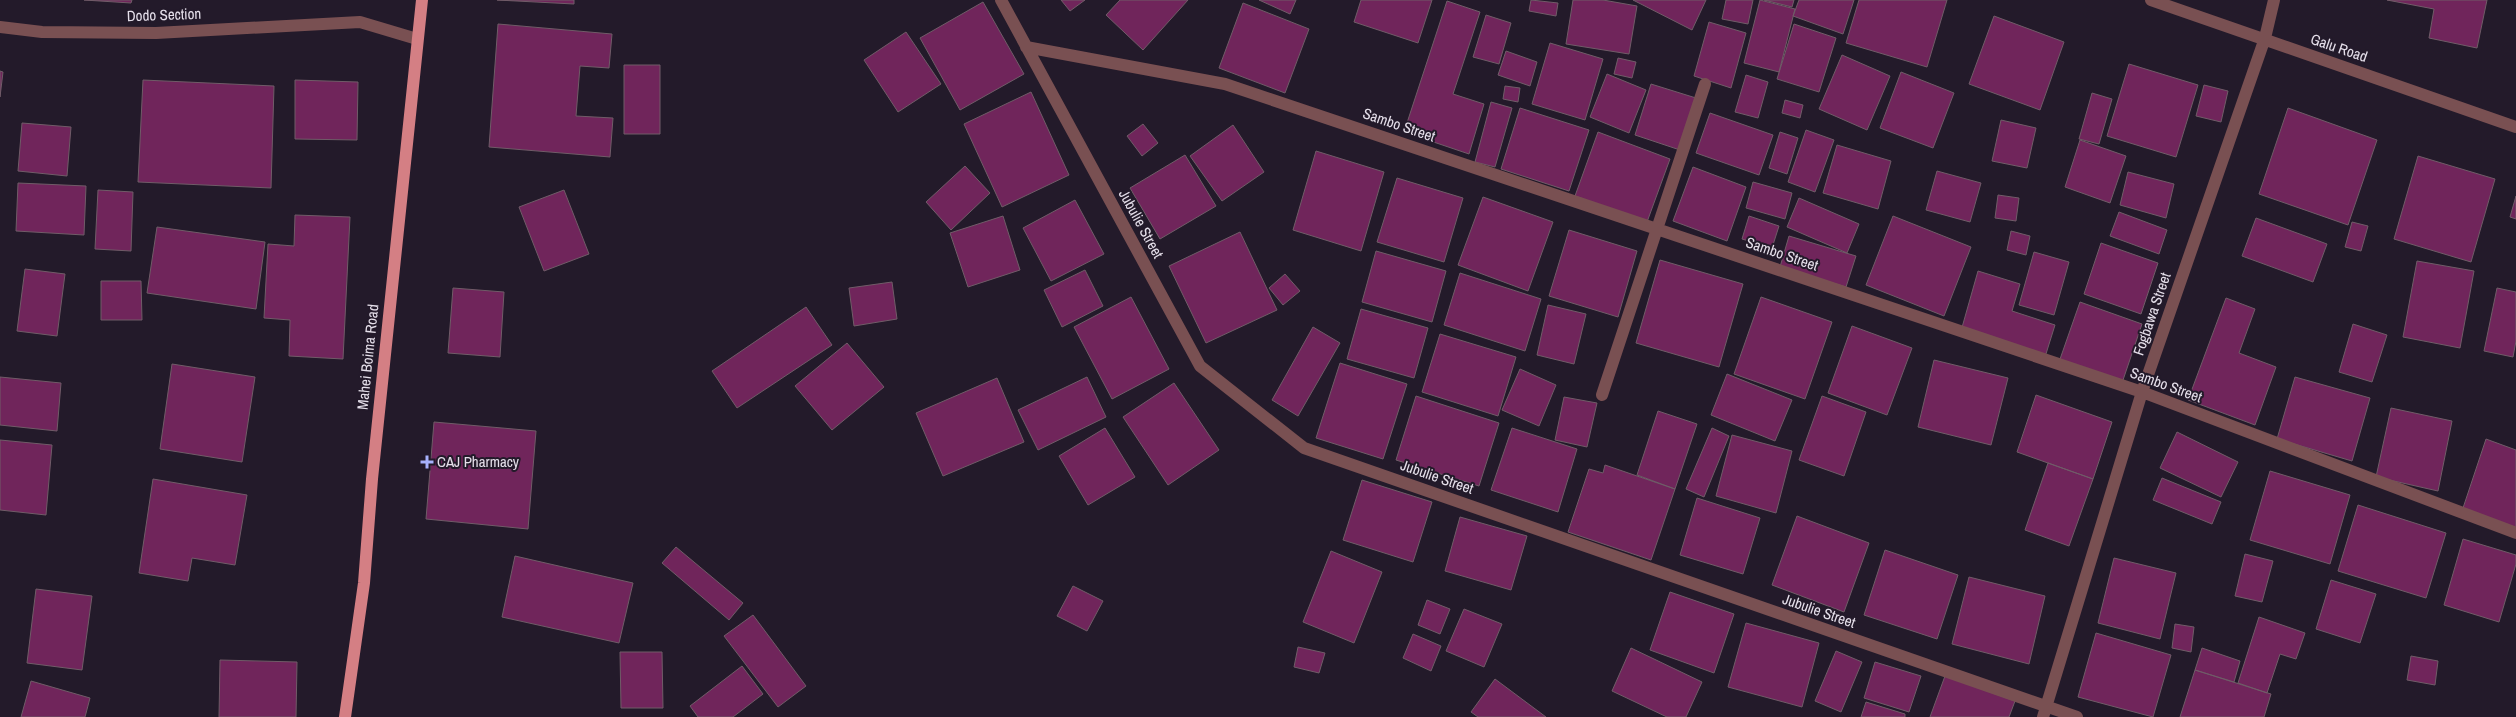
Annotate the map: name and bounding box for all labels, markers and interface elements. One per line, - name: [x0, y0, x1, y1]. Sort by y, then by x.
- street label: Dodo Section: [126, 3, 202, 26]
- street label: Galu Road: [2308, 28, 2370, 67]
- street label: Sambo Street: [1360, 102, 1439, 147]
- street label: Jubulie Street: [1114, 185, 1169, 263]
- street label: Sambo Street: [1743, 231, 1822, 276]
- street label: Fogbawa Street: [2128, 269, 2176, 358]
- street label: Mahei Boima Road: [352, 303, 383, 411]
- street label: Sambo Street: [2127, 362, 2206, 407]
- place label: CAJ Pharmacy: [437, 451, 520, 472]
- street label: Jubulie Street: [1398, 454, 1477, 499]
- marker: CAJ Pharmacy: [421, 456, 433, 468]
- street label: Jubulie Street: [1780, 588, 1859, 633]

